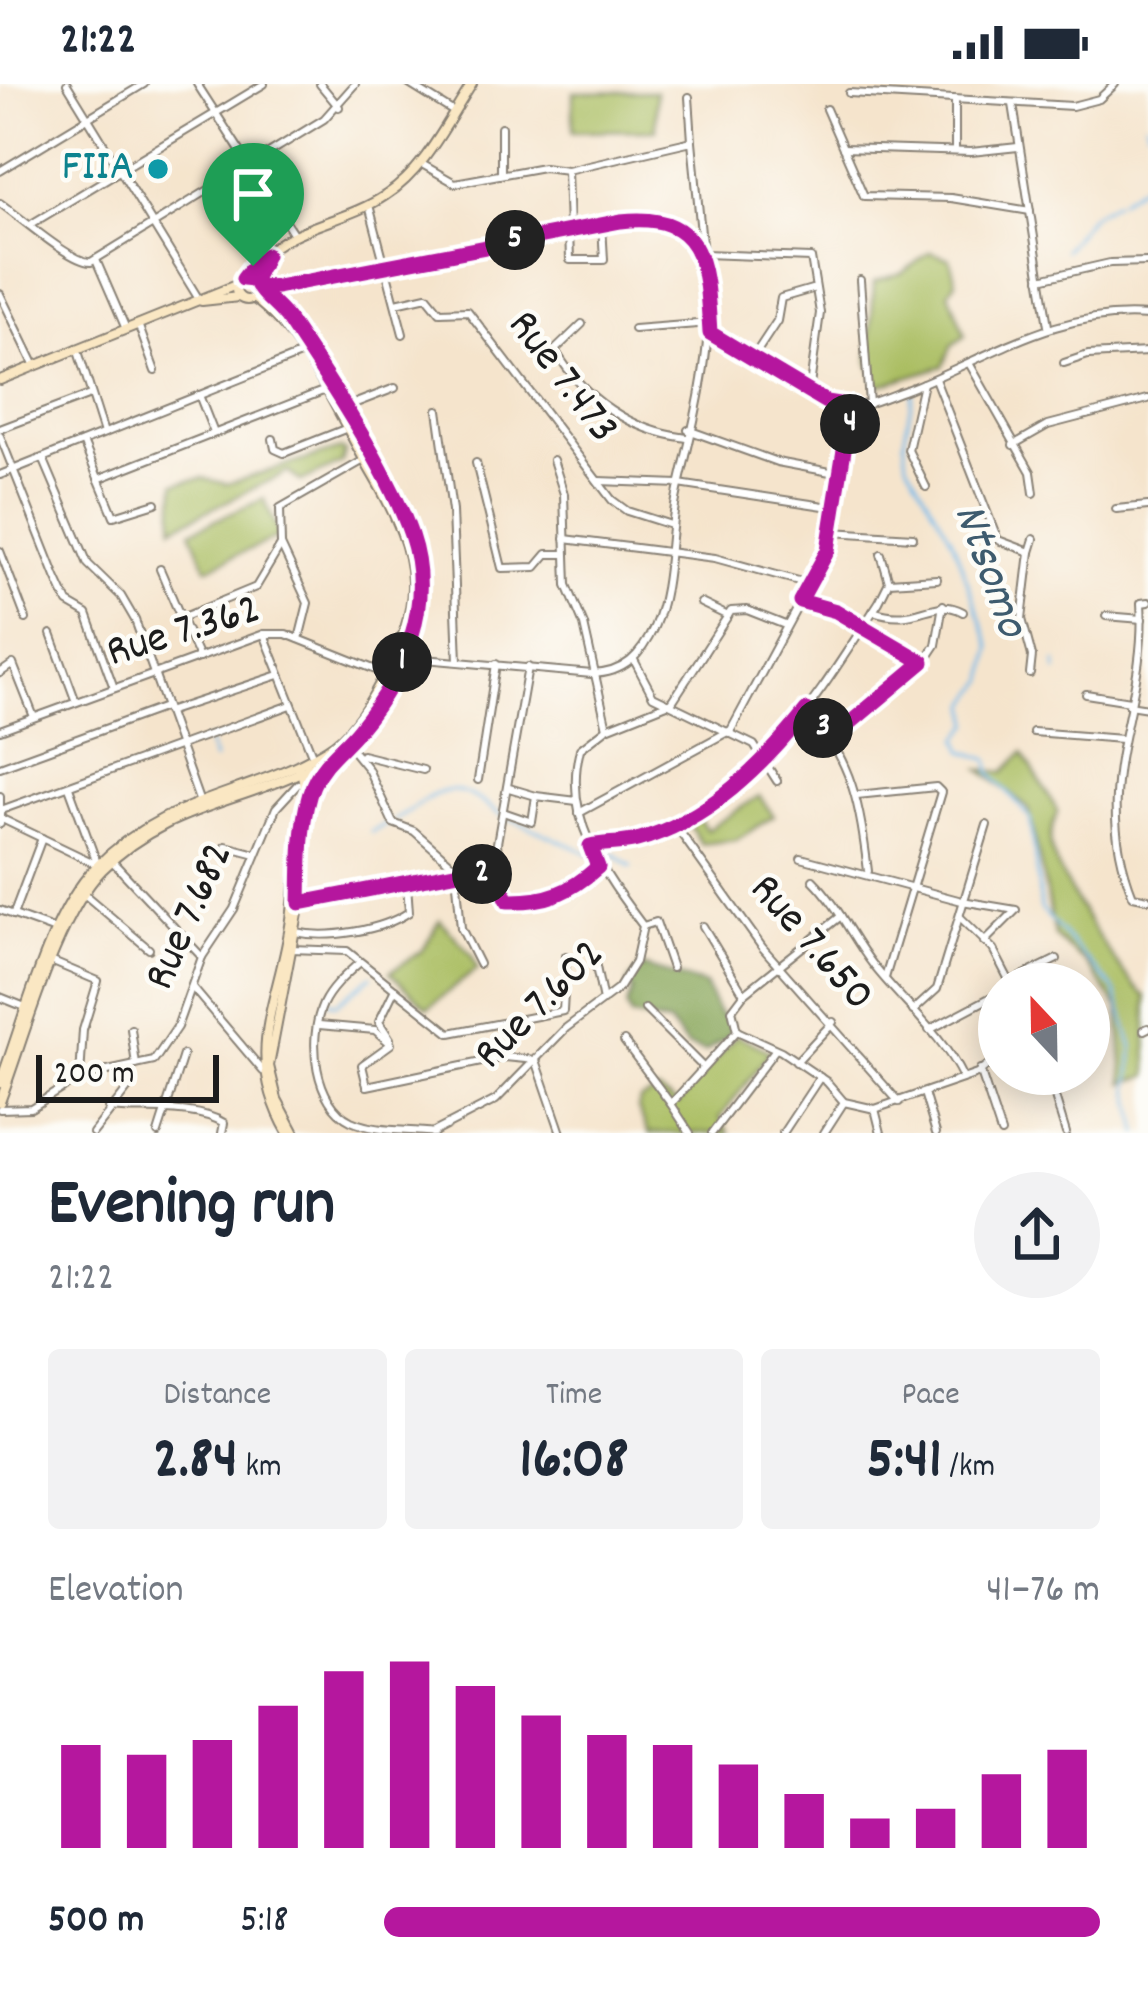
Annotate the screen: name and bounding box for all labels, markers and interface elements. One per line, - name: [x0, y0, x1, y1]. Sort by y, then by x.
- text: 21:22: [60, 10, 136, 74]
- place label: FIIA: [61, 137, 134, 201]
- pin: [202, 143, 304, 266]
- marker: FIIA: [145, 156, 171, 182]
- icon: arrive: [220, 161, 286, 227]
- pin: 5: [485, 210, 545, 270]
- text: 5: [507, 216, 523, 263]
- street label: Rue 7.473: [490, 298, 632, 458]
- pin: 4: [820, 394, 880, 454]
- text: 4: [843, 400, 857, 447]
- water label: Ntsomo: [932, 495, 1045, 650]
- street label: Rue 7.362: [99, 579, 269, 687]
- pin: 1: [372, 632, 432, 692]
- text: 1: [398, 638, 406, 685]
- pin: 3: [793, 698, 853, 758]
- text: 3: [816, 704, 830, 751]
- street label: Rue 7.682: [130, 833, 252, 1001]
- pin: 2: [452, 844, 512, 904]
- text: 2: [475, 850, 489, 897]
- street label: Rue 7.650: [732, 861, 888, 1027]
- street label: Rue 7.602: [461, 926, 621, 1086]
- north arrow: [978, 963, 1110, 1095]
- map controls: [978, 963, 1110, 1095]
- scale bar: [36, 1049, 219, 1102]
- text: 200 m: [54, 1052, 135, 1099]
- text: Evening run: [48, 1161, 335, 1255]
- button: share: [974, 1172, 1100, 1298]
- text: 21:22: [48, 1253, 114, 1308]
- text: Distance: [164, 1373, 271, 1420]
- text: Time: [546, 1373, 602, 1420]
- text: Pace: [902, 1373, 960, 1420]
- text: 2.84: [153, 1420, 238, 1506]
- text: 16:08: [519, 1420, 629, 1506]
- text: 5:41: [866, 1420, 942, 1506]
- text: km: [238, 1445, 282, 1492]
- text: /km: [942, 1445, 995, 1492]
- text: Elevation: [48, 1565, 184, 1620]
- text: 41–76 m: [986, 1565, 1100, 1620]
- text: 500 m: [48, 1895, 144, 1950]
- text: 5:18: [240, 1895, 289, 1950]

